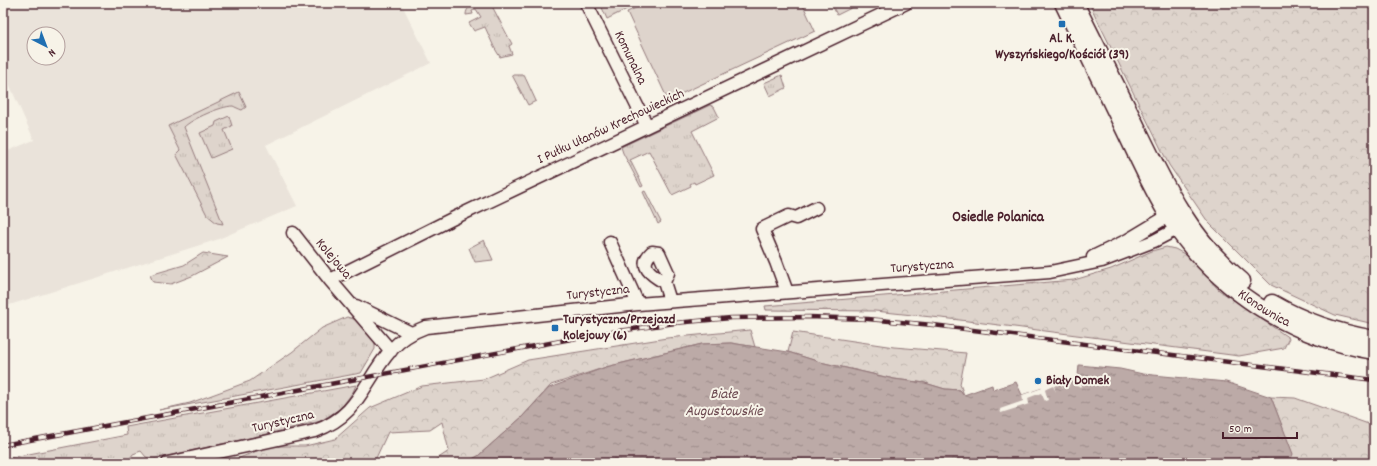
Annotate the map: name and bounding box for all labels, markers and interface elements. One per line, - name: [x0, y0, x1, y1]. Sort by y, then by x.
- marker: Al. K. Wyszyńskiego/Kościół (39): [1057, 19, 1067, 29]
- north arrow: [26, 26, 66, 66]
- street label: Komunalna: [608, 28, 652, 89]
- place label: Al. K. Wyszyńskiego/Kościół (39): [995, 29, 1129, 65]
- text: N: [44, 44, 59, 60]
- street label: I Pułku Ułanów Krechowieckich: [534, 84, 688, 170]
- district label: Osiedle Polanica: [952, 207, 1045, 229]
- street label: Kolejowa: [310, 234, 356, 284]
- street label: Turystyczna: [890, 255, 955, 279]
- street label: Turystyczna: [566, 280, 631, 306]
- street label: Klonownica: [1233, 285, 1294, 333]
- place label: Turystyczna/Przejazd Kolejowy (6): [563, 310, 676, 346]
- marker: Turystyczna/Przejazd Kolejowy (6): [550, 323, 560, 333]
- place label: Biały Domek: [1046, 371, 1109, 391]
- marker: Biały Domek: [1033, 376, 1043, 386]
- water label: Białe Augustowskie: [685, 384, 764, 423]
- street label: Turystyczna: [250, 405, 316, 439]
- scale bar: [1223, 414, 1297, 440]
- text: 50 m: [1229, 421, 1252, 438]

